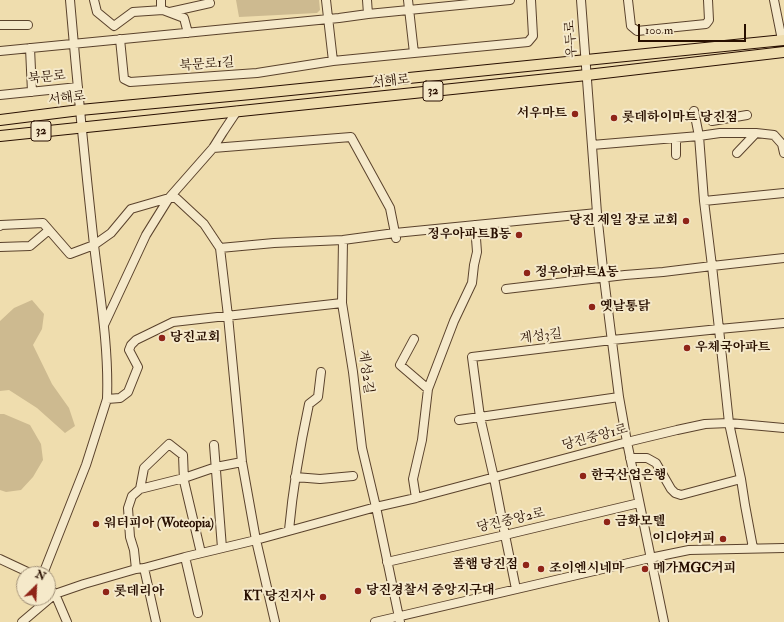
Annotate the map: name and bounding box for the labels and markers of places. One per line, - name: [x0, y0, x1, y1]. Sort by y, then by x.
- place label: 서우마트: [517, 106, 567, 122]
- marker: 서우마트: [570, 109, 580, 119]
- place label: 롯데하이마트 당진점: [622, 110, 738, 126]
- marker: 롯데하이마트 당진점: [609, 113, 619, 123]
- place label: 당진 제일 장로 교회: [569, 213, 678, 229]
- marker: 당진 제일 장로 교회: [681, 216, 691, 226]
- place label: 정우아파트B동: [427, 227, 511, 243]
- marker: 정우아파트B동: [514, 230, 524, 240]
- place label: 정우아파트A동: [535, 265, 619, 281]
- marker: 정우아파트A동: [522, 268, 532, 278]
- place label: 옛날통닭: [600, 299, 650, 315]
- marker: 옛날통닭: [587, 302, 597, 312]
- place label: 당진교회: [170, 330, 220, 346]
- marker: 당진교회: [157, 333, 167, 343]
- place label: 우체국아파트: [695, 340, 770, 356]
- marker: 우체국아파트: [682, 343, 692, 353]
- place label: 한국산업은행: [591, 468, 666, 484]
- marker: 한국산업은행: [578, 471, 588, 481]
- place label: 금화모텔: [615, 514, 665, 530]
- place label: 워터피아 (Woteopia): [104, 516, 214, 532]
- marker: 금화모텔: [602, 517, 612, 527]
- marker: 워터피아 (Woteopia): [91, 519, 101, 529]
- place label: 이디야커피: [652, 531, 715, 547]
- marker: 이디야커피: [718, 534, 728, 544]
- place label: 폴햄 당진점: [452, 557, 518, 573]
- marker: 폴햄 당진점: [521, 560, 531, 570]
- place label: 조이엔시네마: [549, 561, 624, 577]
- place label: 메가MGC커피: [653, 561, 736, 577]
- marker: 조이엔시네마: [536, 564, 546, 574]
- marker: 메가MGC커피: [640, 564, 650, 574]
- place label: 당진경찰서 중앙지구대: [366, 583, 494, 599]
- place label: 롯데리아: [114, 584, 164, 600]
- marker: 당진경찰서 중앙지구대: [353, 586, 363, 596]
- marker: 롯데리아: [101, 587, 111, 597]
- place label: KT 당진지사: [244, 589, 315, 605]
- marker: KT 당진지사: [318, 592, 328, 602]

